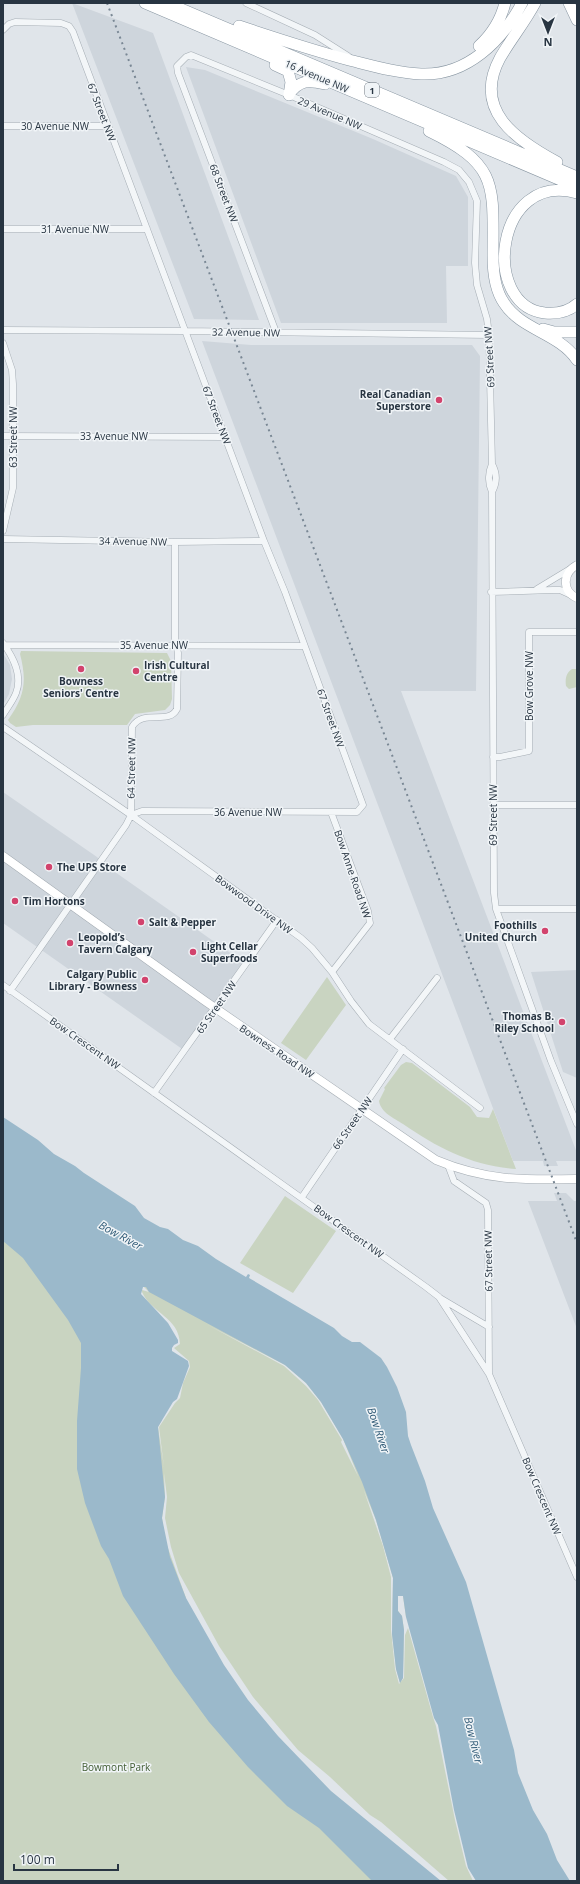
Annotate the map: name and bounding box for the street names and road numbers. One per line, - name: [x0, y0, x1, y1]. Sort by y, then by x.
- street label: 16 Avenue NW: [283, 56, 352, 96]
- street label: 67 Street NW: [84, 81, 120, 144]
- road number: 1: [365, 83, 379, 97]
- street label: 29 Avenue NW: [296, 93, 365, 133]
- street label: 30 Avenue NW: [21, 119, 90, 133]
- street label: 68 Street NW: [206, 162, 242, 225]
- street label: 31 Avenue NW: [41, 222, 110, 236]
- street label: 32 Avenue NW: [212, 324, 281, 340]
- street label: 69 Street NW: [480, 325, 498, 388]
- street label: 67 Street NW: [199, 384, 235, 447]
- street label: 63 Street NW: [6, 406, 20, 468]
- street label: 33 Avenue NW: [80, 429, 149, 443]
- street label: 34 Avenue NW: [99, 533, 168, 549]
- street label: 35 Avenue NW: [120, 638, 189, 652]
- street label: Bow Grove NW: [522, 650, 536, 721]
- street label: 67 Street NW: [314, 687, 348, 750]
- street label: 64 Street NW: [123, 736, 139, 799]
- street label: 69 Street NW: [486, 784, 500, 846]
- street label: 36 Avenue NW: [214, 805, 283, 819]
- street label: Bow Anne Road NW: [331, 828, 375, 921]
- street label: Bowwood Drive NW: [212, 871, 296, 937]
- street label: 65 Street NW: [193, 977, 240, 1036]
- street label: Bow Crescent NW: [47, 1013, 124, 1073]
- street label: Bowness Road NW: [237, 1021, 318, 1082]
- street label: 66 Street NW: [329, 1093, 376, 1152]
- street label: Bow Crescent NW: [311, 1201, 387, 1262]
- street label: 67 Street NW: [480, 1229, 496, 1292]
- street label: Bow Crescent NW: [519, 1455, 565, 1538]

